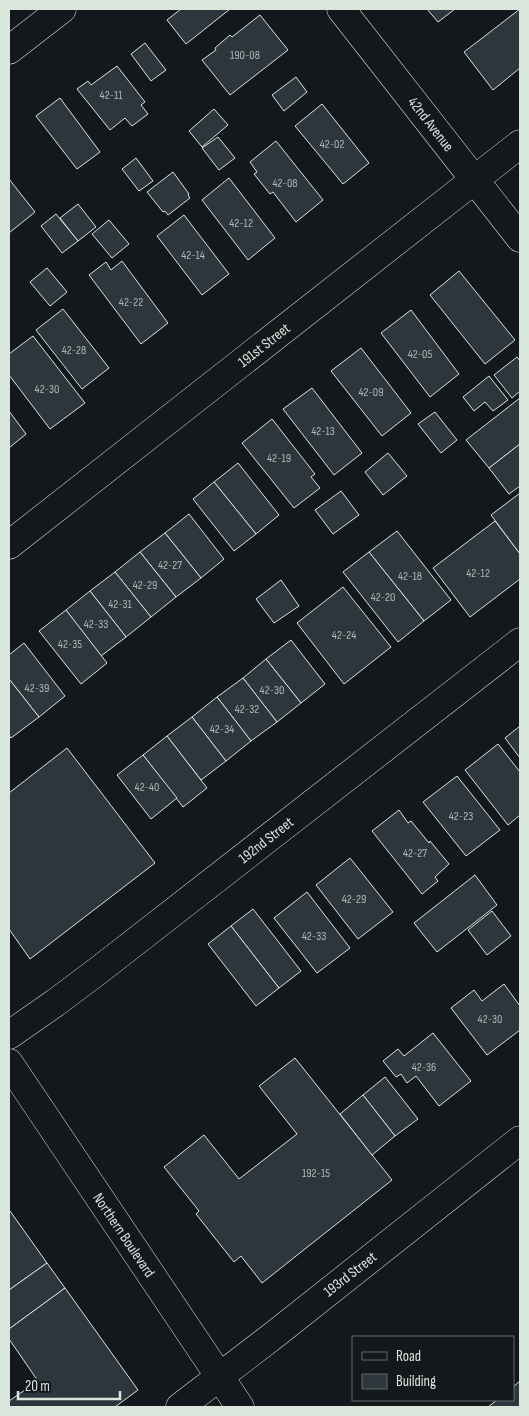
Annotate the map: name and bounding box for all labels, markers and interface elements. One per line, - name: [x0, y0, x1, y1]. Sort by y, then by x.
- house number: 190-08: [230, 48, 260, 63]
- house number: 42-11: [100, 88, 123, 103]
- street label: 42nd Avenue: [403, 93, 458, 155]
- house number: 42-02: [320, 137, 344, 152]
- house number: 42-08: [272, 176, 298, 191]
- house number: 42-12: [229, 216, 253, 231]
- house number: 42-14: [181, 248, 205, 263]
- house number: 42-22: [119, 295, 143, 310]
- street label: 191st Street: [234, 319, 295, 372]
- house number: 42-28: [62, 343, 86, 358]
- house number: 42-05: [408, 347, 432, 362]
- house number: 42-30: [35, 382, 59, 397]
- house number: 42-09: [358, 385, 384, 400]
- house number: 42-13: [311, 424, 335, 439]
- house number: 42-19: [267, 451, 291, 466]
- house number: 42-27: [158, 558, 182, 573]
- house number: 42-12: [466, 566, 490, 581]
- house number: 42-18: [398, 569, 422, 584]
- house number: 42-29: [133, 578, 157, 593]
- house number: 42-20: [371, 590, 395, 605]
- house number: 42-31: [108, 597, 133, 612]
- house number: 42-33: [84, 617, 108, 632]
- house number: 42-24: [332, 628, 356, 643]
- house number: 42-35: [58, 637, 82, 652]
- house number: 42-39: [25, 681, 49, 696]
- house number: 42-30: [260, 683, 284, 698]
- house number: 42-32: [235, 702, 259, 717]
- house number: 42-34: [210, 722, 234, 737]
- house number: 42-40: [135, 780, 159, 795]
- house number: 42-23: [449, 809, 473, 824]
- street label: 192nd Street: [235, 813, 298, 868]
- house number: 42-27: [403, 846, 427, 861]
- house number: 42-29: [342, 892, 366, 907]
- house number: 42-33: [302, 929, 326, 944]
- house number: 42-30: [478, 1012, 502, 1027]
- house number: 42-36: [412, 1060, 436, 1075]
- house number: 192-15: [302, 1166, 330, 1181]
- street label: Northern Boulevard: [88, 1189, 159, 1281]
- street label: 193rd Street: [320, 1247, 381, 1301]
- legend: [352, 1336, 514, 1401]
- text: Road: [396, 1347, 421, 1366]
- scale bar: [18, 1368, 120, 1400]
- text: Building: [396, 1372, 436, 1391]
- text: 20 m: [25, 1377, 50, 1396]

